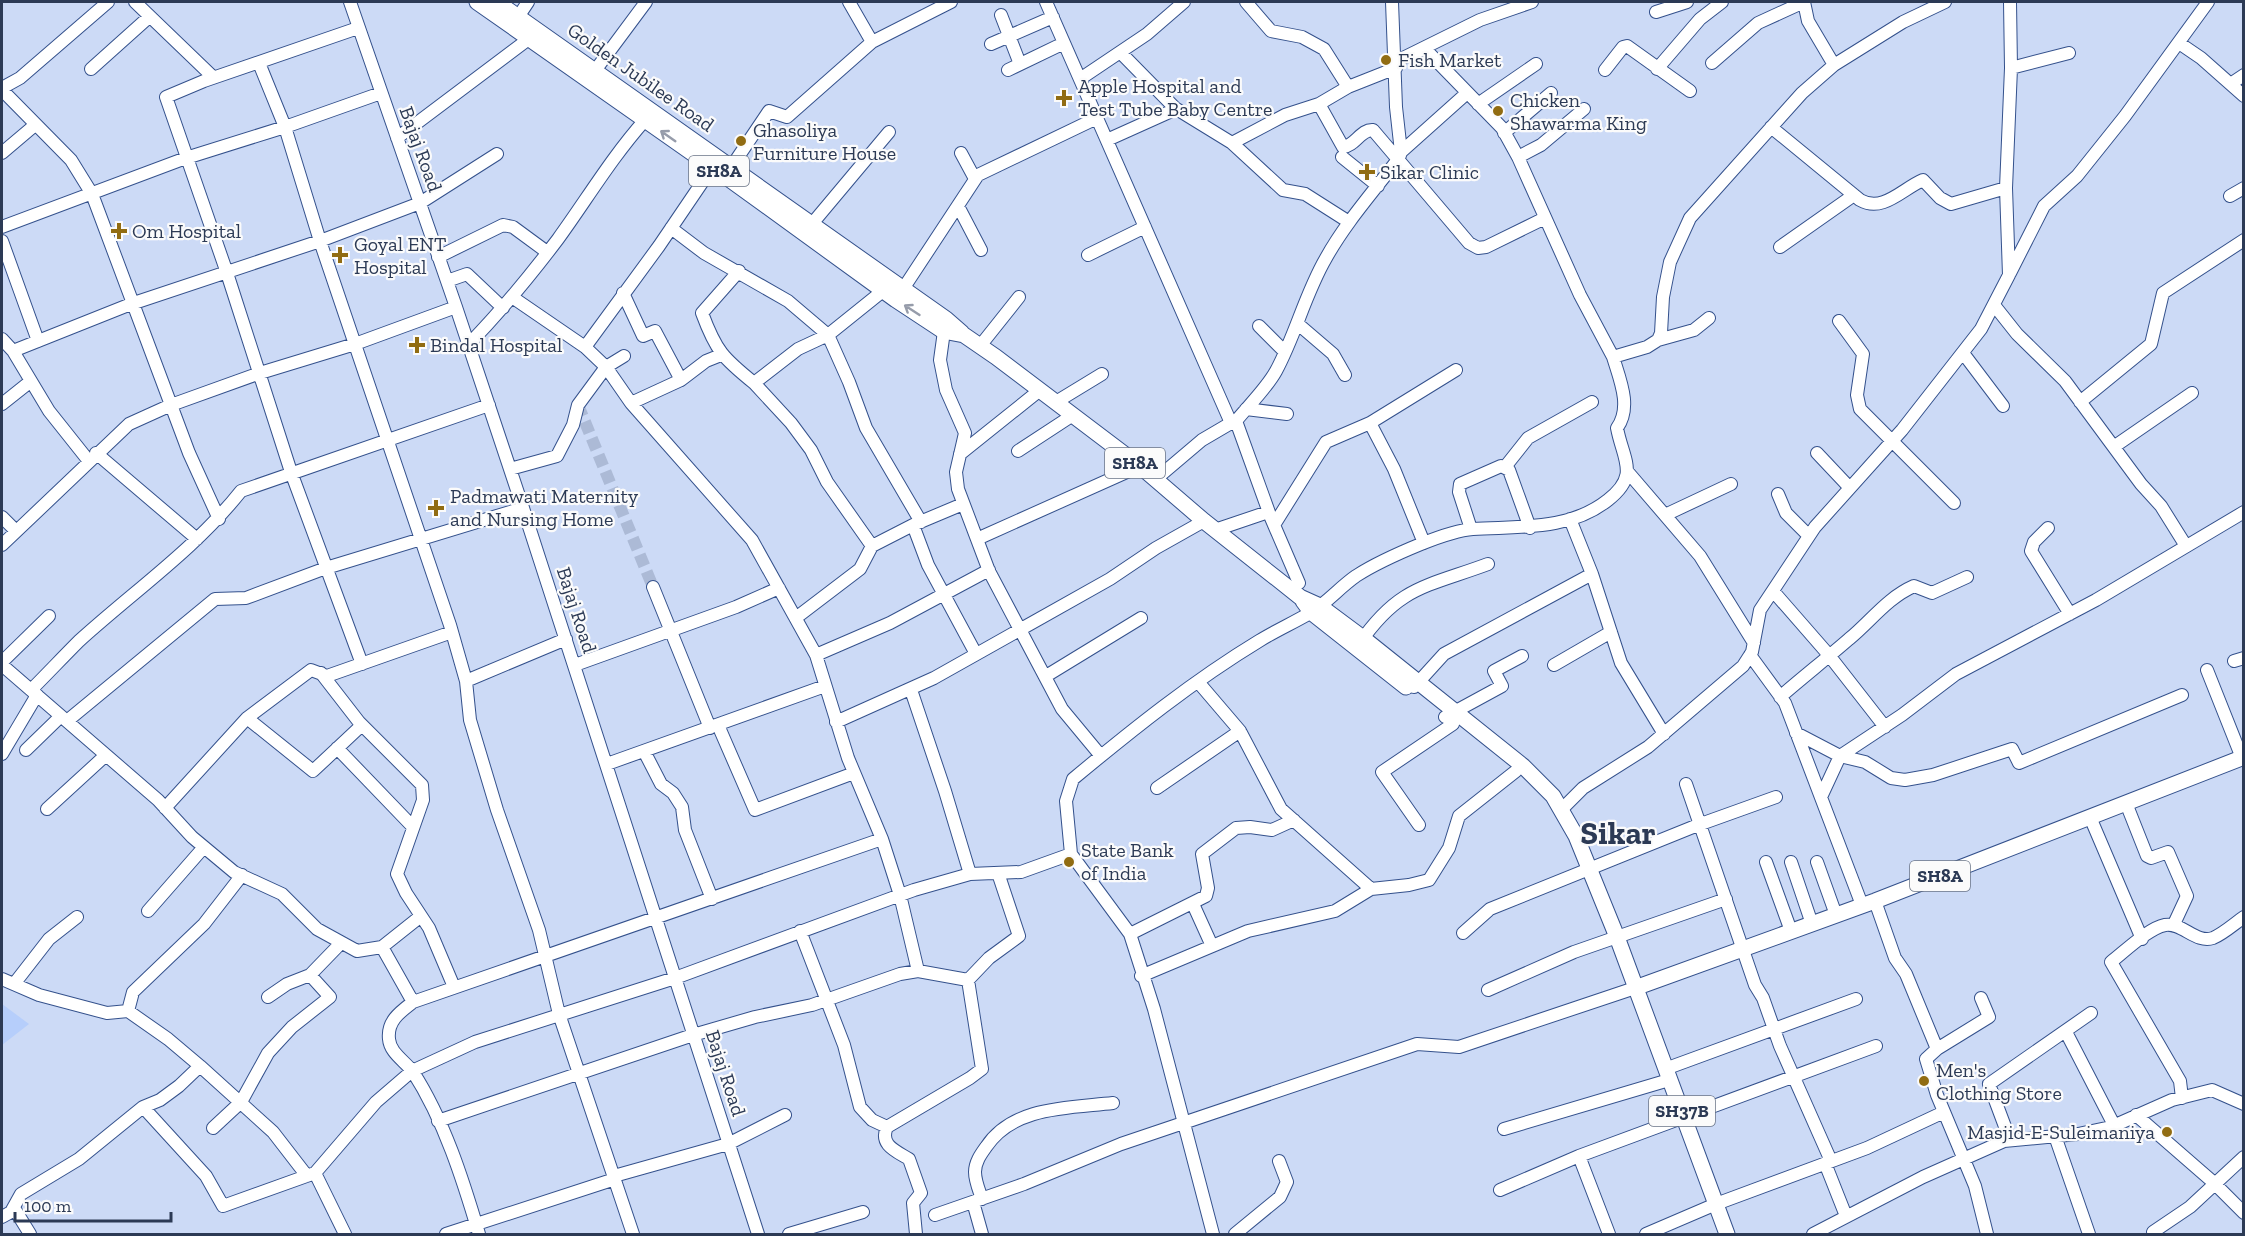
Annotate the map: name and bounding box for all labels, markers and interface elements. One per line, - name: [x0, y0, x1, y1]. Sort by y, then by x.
- street label: Golden Jubilee Road: [563, 17, 719, 137]
- place label: Fish Market: [1398, 48, 1502, 72]
- marker: Fish Market: [1379, 53, 1393, 67]
- place label: Apple Hospital and Test Tube Baby Centre: [1078, 74, 1272, 121]
- place label: Chicken Shawarma King: [1510, 88, 1647, 135]
- marker: Apple Hospital and Test Tube Baby Centre: [1055, 89, 1073, 107]
- street label: Bajaj Road: [394, 103, 448, 195]
- marker: Chicken Shawarma King: [1491, 104, 1505, 118]
- place label: Ghasoliya Furniture House: [753, 118, 896, 165]
- one-way arrow: [660, 130, 677, 142]
- marker: Ghasoliya Furniture House: [734, 134, 748, 148]
- road number: SH8A: [689, 156, 749, 186]
- place label: Sikar Clinic: [1380, 160, 1479, 184]
- marker: Sikar Clinic: [1358, 163, 1376, 181]
- place label: Om Hospital: [132, 219, 241, 243]
- marker: Om Hospital: [110, 222, 128, 240]
- place label: Goyal ENT Hospital: [354, 232, 446, 279]
- marker: Goyal ENT Hospital: [331, 246, 349, 264]
- one-way arrow: [904, 304, 921, 316]
- place label: Bindal Hospital: [430, 333, 562, 357]
- marker: Bindal Hospital: [408, 336, 426, 354]
- road number: SH8A: [1105, 448, 1165, 478]
- place label: Padmawati Maternity and Nursing Home: [450, 484, 639, 531]
- marker: Padmawati Maternity and Nursing Home: [427, 499, 445, 517]
- street label: Bajaj Road: [552, 564, 602, 656]
- district label: Sikar: [1580, 814, 1656, 852]
- place label: State Bank of India: [1081, 838, 1174, 885]
- marker: State Bank of India: [1062, 855, 1076, 869]
- road number: SH8A: [1910, 861, 1970, 891]
- street label: Bajaj Road: [701, 1027, 751, 1119]
- place label: Men's Clothing Store: [1936, 1058, 2062, 1105]
- marker: Men's Clothing Store: [1917, 1074, 1931, 1088]
- road number: SH37B: [1649, 1096, 1715, 1126]
- place label: Masjid-E-Suleimaniya: [1967, 1120, 2155, 1144]
- marker: Masjid-E-Suleimaniya: [2160, 1125, 2174, 1139]
- scale bar: [15, 1185, 171, 1223]
- text: 100 m: [24, 1195, 72, 1217]

